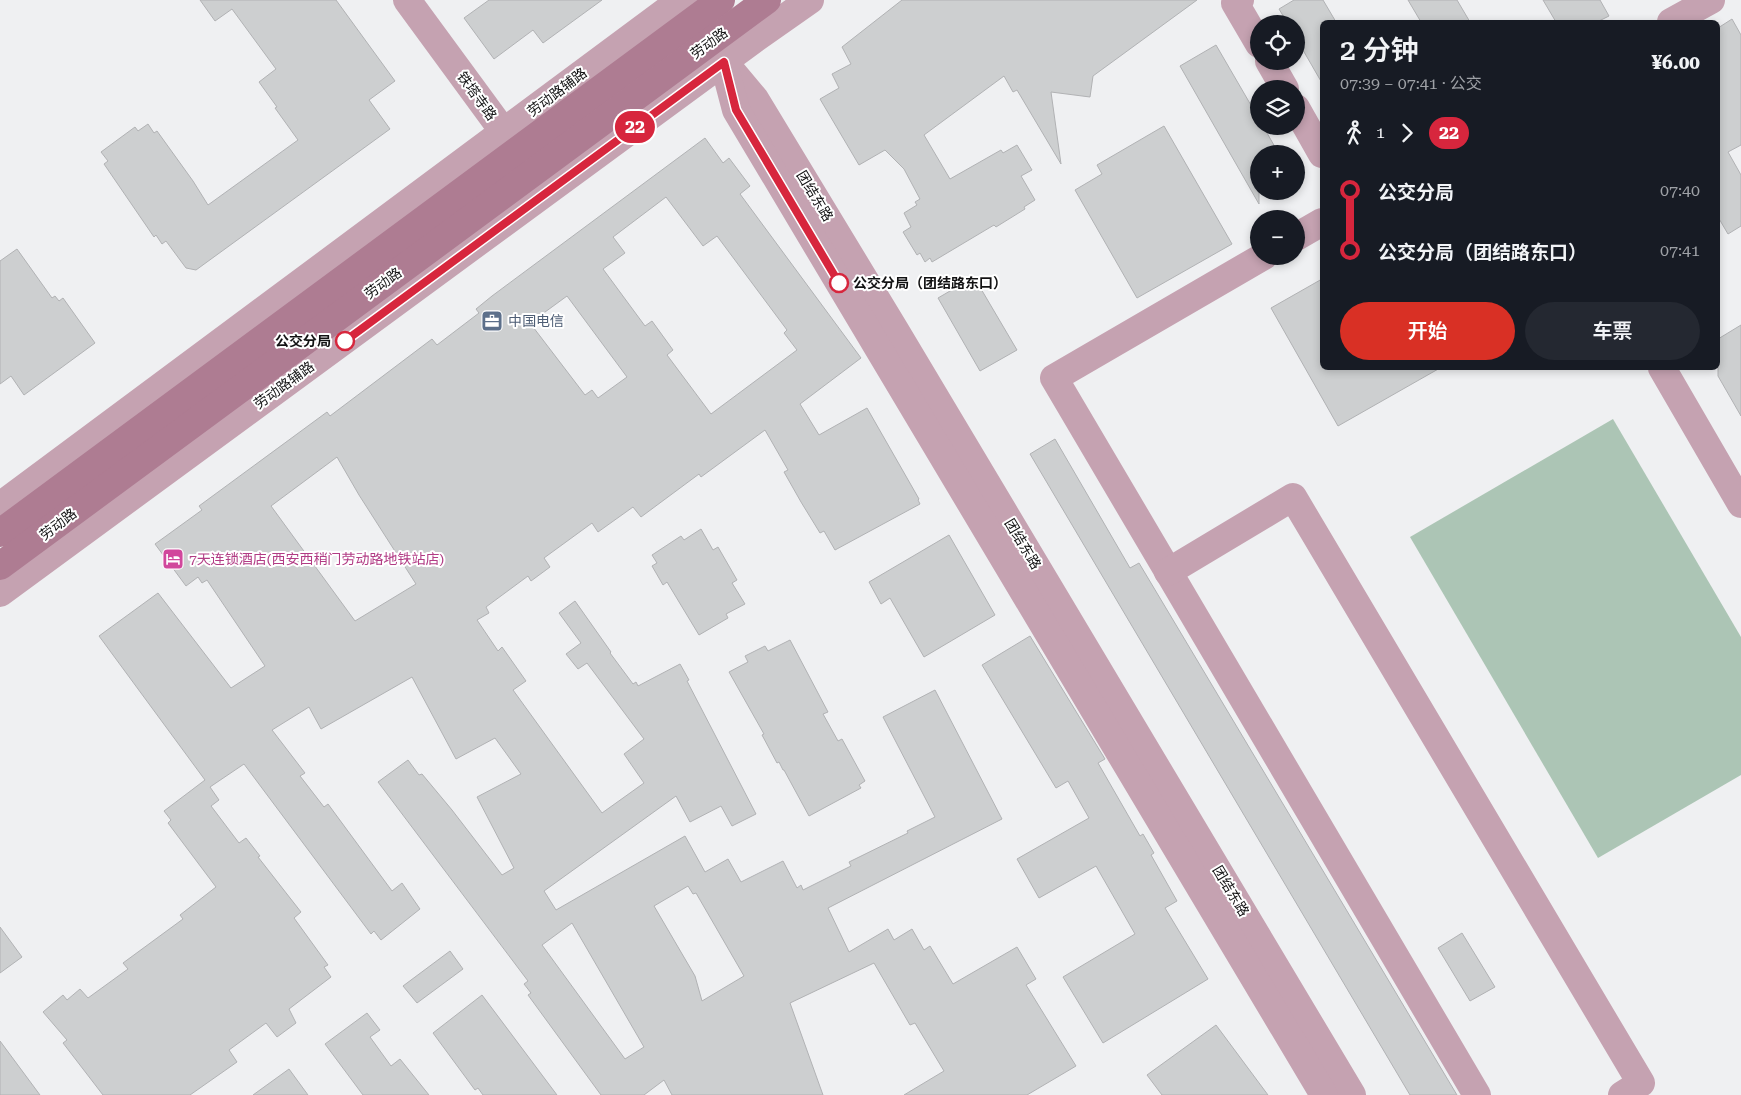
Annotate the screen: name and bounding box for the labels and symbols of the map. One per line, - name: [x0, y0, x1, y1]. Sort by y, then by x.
- street label: 劳动路: [687, 24, 731, 62]
- street label: 劳动路辅路: [524, 65, 590, 119]
- street label: 铁塔寺路: [454, 69, 500, 123]
- line badge: 22: [612, 111, 658, 143]
- street label: 团结东路: [794, 168, 836, 224]
- street label: 劳动路: [361, 264, 405, 302]
- marker: 公交分局（团结路东口）: [829, 273, 849, 293]
- place label: 公交分局（团结路东口）: [853, 275, 1007, 291]
- office icon: 中国电信: [480, 309, 504, 333]
- place label: 中国电信: [508, 313, 564, 329]
- marker: 公交分局: [335, 331, 355, 351]
- place label: 公交分局: [275, 333, 331, 349]
- street label: 劳动路辅路: [251, 358, 317, 412]
- street label: 劳动路: [36, 505, 80, 543]
- street label: 团结东路: [1002, 516, 1044, 572]
- hotel icon: 7天连锁酒店(西安西稍门劳动路地铁站店): [161, 547, 185, 571]
- place label: 7天连锁酒店(西安西稍门劳动路地铁站店): [189, 551, 444, 567]
- street label: 团结东路: [1210, 863, 1252, 919]

